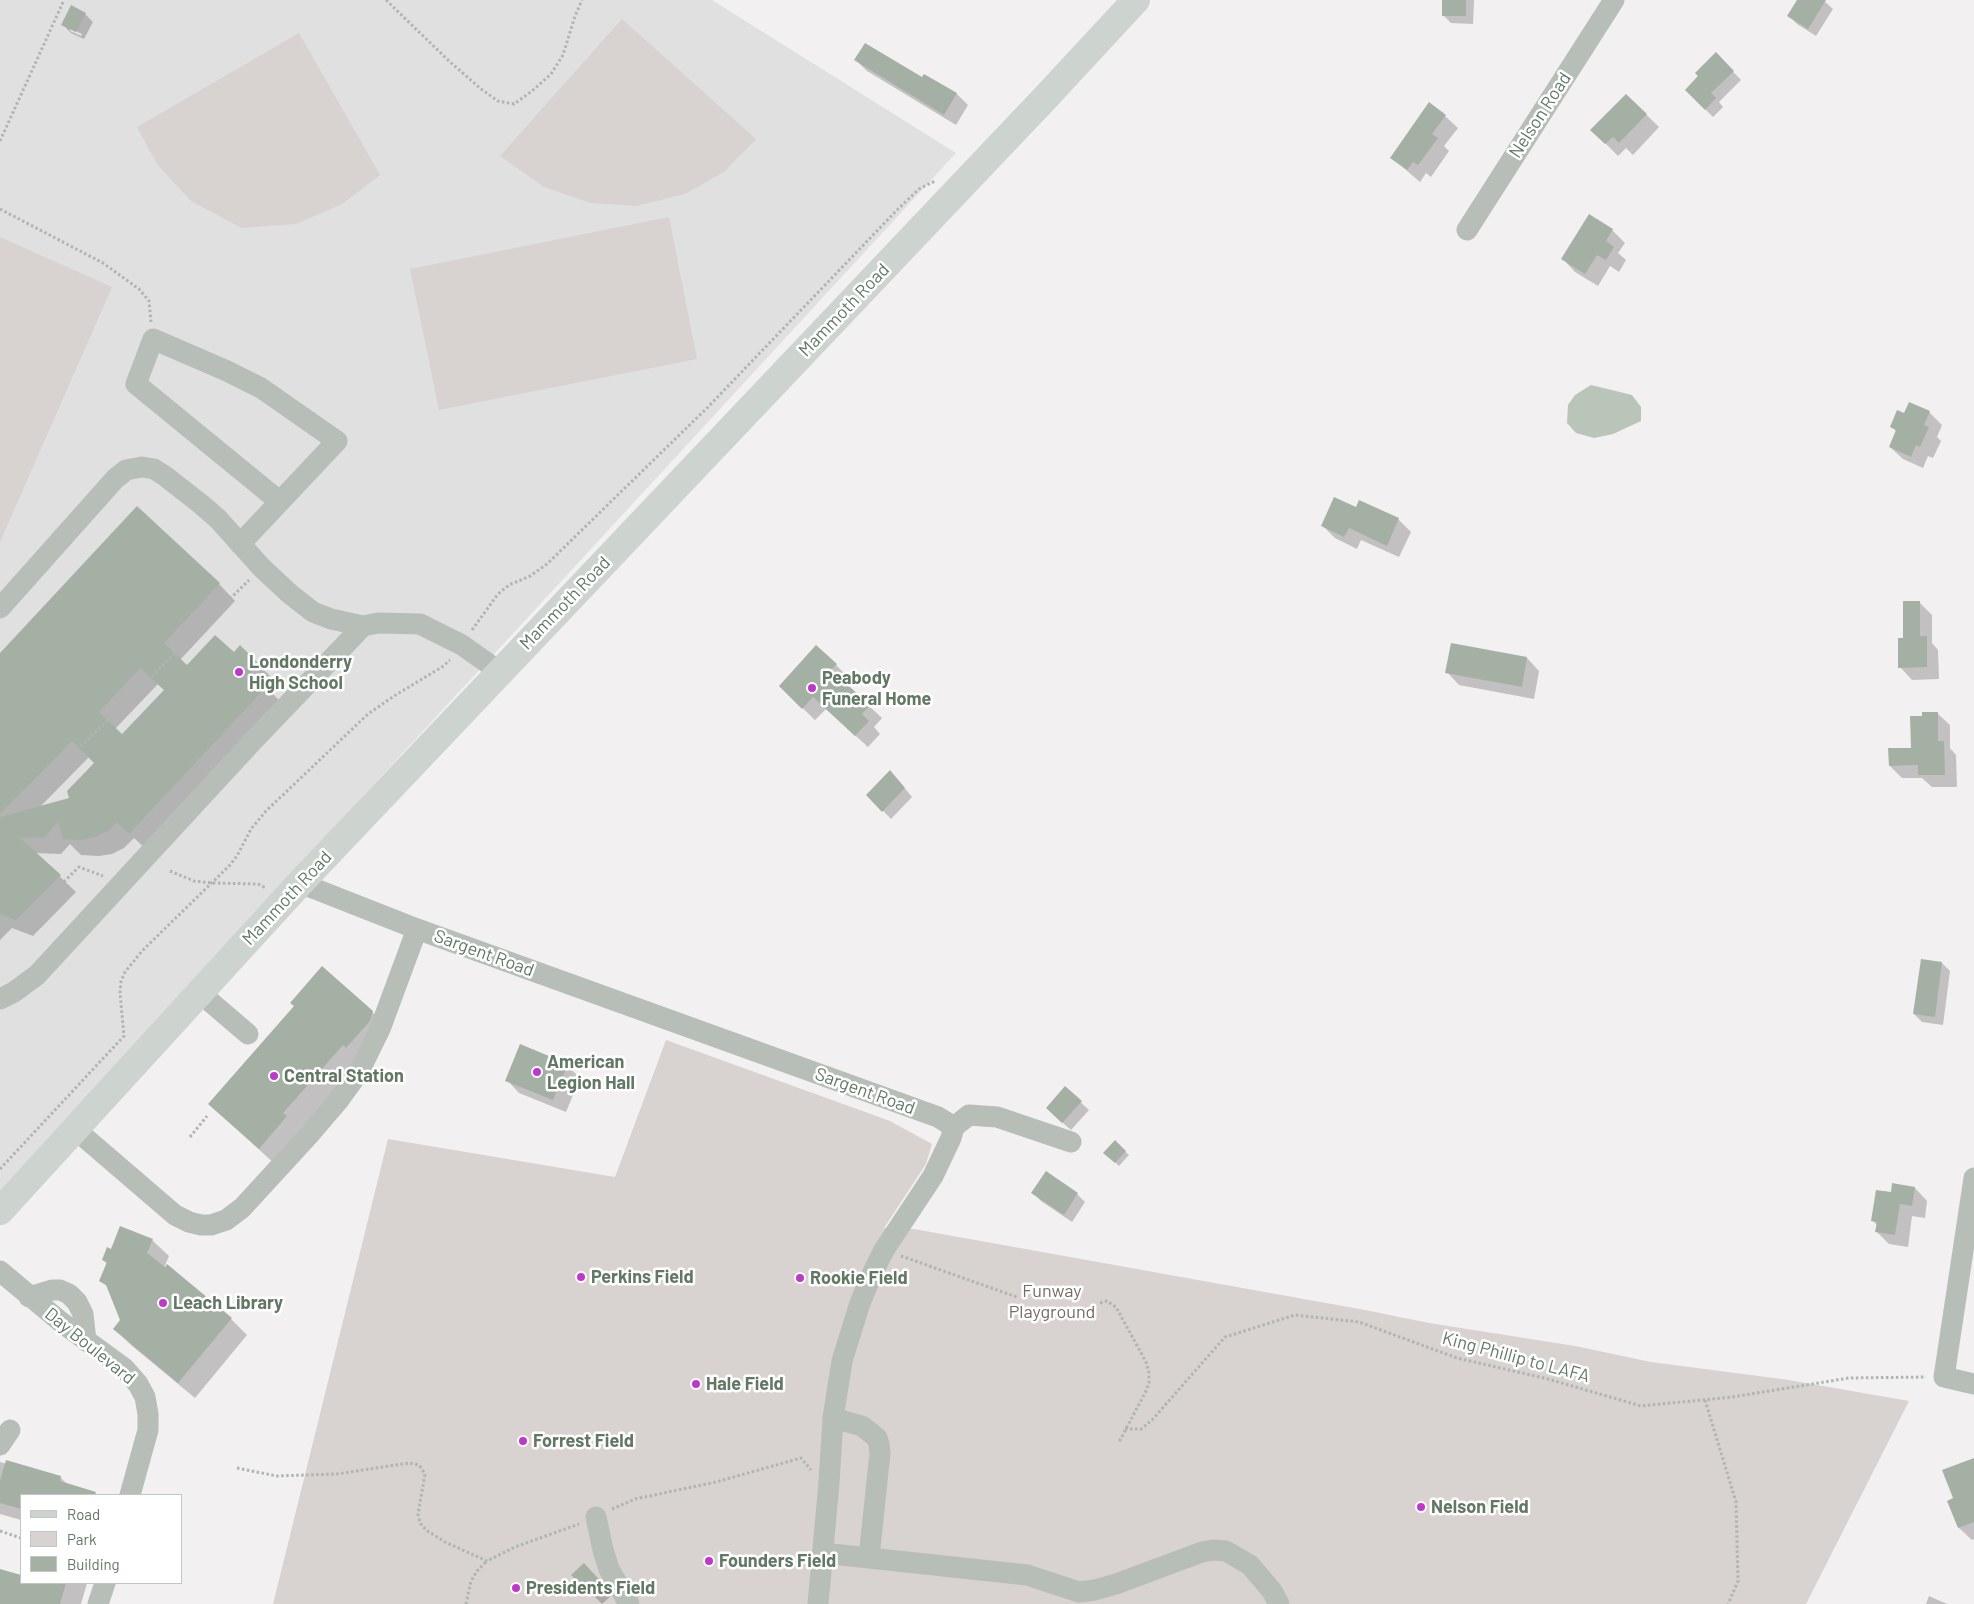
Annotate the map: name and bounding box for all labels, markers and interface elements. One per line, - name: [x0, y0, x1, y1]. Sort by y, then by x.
- street label: Nelson Road: [1504, 68, 1576, 162]
- street label: Mammoth Road: [794, 259, 894, 361]
- street label: Mammoth Road: [515, 552, 615, 654]
- place label: Londonderry High School: [249, 651, 352, 694]
- marker: Londonderry High School: [233, 666, 245, 678]
- place label: Peabody Funeral Home: [822, 667, 931, 710]
- marker: Peabody Funeral Home: [806, 682, 818, 694]
- street label: Mammoth Road: [238, 846, 336, 950]
- street label: Sargent Road: [431, 925, 537, 981]
- place label: American Legion Hall: [547, 1051, 635, 1094]
- street label: Sargent Road: [812, 1063, 918, 1119]
- place label: Central Station: [284, 1065, 404, 1087]
- marker: American Legion Hall: [531, 1066, 543, 1078]
- marker: Central Station: [268, 1070, 280, 1082]
- place label: Perkins Field: [591, 1266, 694, 1288]
- place label: Rookie Field: [810, 1267, 908, 1289]
- marker: Perkins Field: [575, 1271, 587, 1283]
- marker: Rookie Field: [794, 1272, 806, 1284]
- park label: Funway Playground: [1009, 1280, 1095, 1322]
- place label: Leach Library: [173, 1292, 283, 1314]
- marker: Leach Library: [157, 1297, 169, 1309]
- street label: Day Boulevard: [40, 1303, 140, 1389]
- street label: King Phillip to LAFA: [1440, 1327, 1592, 1387]
- place label: Hale Field: [706, 1373, 784, 1395]
- marker: Hale Field: [690, 1378, 702, 1390]
- place label: Forrest Field: [533, 1430, 634, 1452]
- marker: Forrest Field: [517, 1435, 529, 1447]
- legend: [20, 1494, 182, 1584]
- place label: Nelson Field: [1431, 1496, 1529, 1518]
- marker: Nelson Field: [1415, 1501, 1427, 1513]
- text: Road: [67, 1505, 100, 1523]
- text: Park: [67, 1530, 96, 1548]
- place label: Founders Field: [719, 1550, 836, 1572]
- text: Building: [67, 1555, 120, 1573]
- marker: Founders Field: [703, 1555, 715, 1567]
- place label: Presidents Field: [526, 1577, 655, 1599]
- marker: Presidents Field: [510, 1582, 522, 1594]

